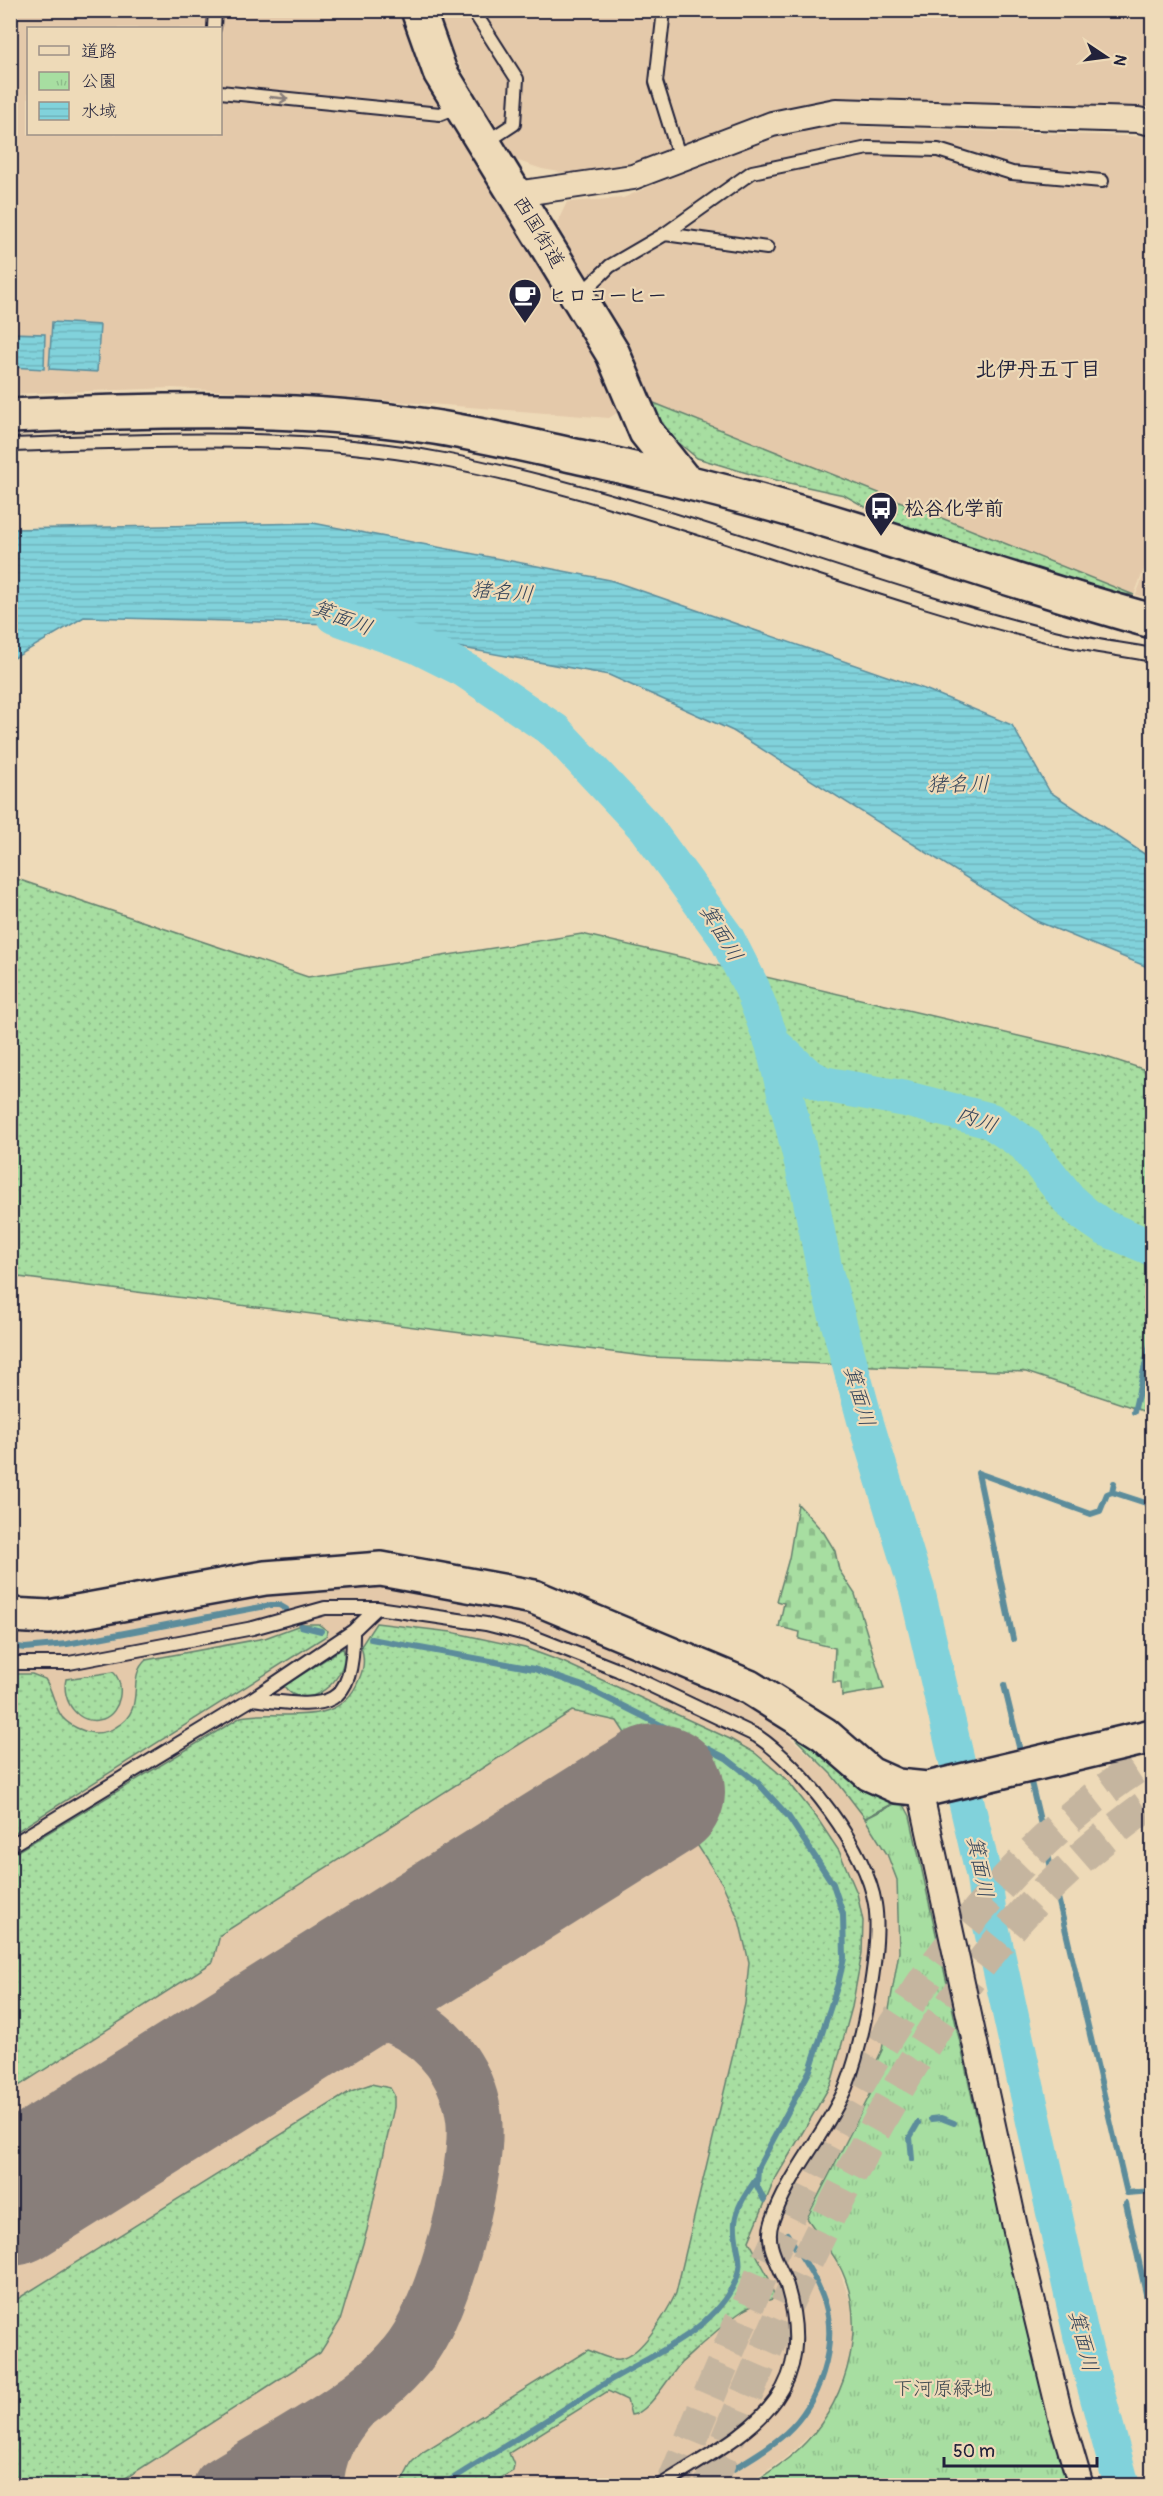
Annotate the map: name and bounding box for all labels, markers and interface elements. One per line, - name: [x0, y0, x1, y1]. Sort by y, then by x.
- legend: [27, 27, 222, 135]
- north arrow: [1076, 27, 1136, 87]
- text: 道路: [81, 40, 117, 63]
- text: N: [1109, 53, 1131, 68]
- text: 公園: [81, 70, 117, 93]
- one-way arrow: [268, 93, 288, 104]
- text: 水域: [81, 100, 117, 123]
- street label: 西国街道: [508, 191, 570, 273]
- cafe icon: ヒロコーヒー: [507, 277, 543, 324]
- place label: ヒロコーヒー: [548, 283, 667, 308]
- district label: 北伊丹五丁目: [975, 356, 1101, 383]
- bus stop icon: 松谷化学前: [863, 490, 899, 537]
- place label: 松谷化学前: [904, 496, 1004, 521]
- water label: 猪名川: [469, 576, 535, 608]
- water label: 箕面川: [308, 594, 376, 642]
- water label: 猪名川: [927, 771, 990, 798]
- water label: 箕面川: [693, 899, 749, 967]
- water label: 内川: [953, 1100, 1001, 1140]
- water label: 箕面川: [837, 1362, 881, 1430]
- water label: 箕面川: [961, 1834, 999, 1900]
- water label: 箕面川: [1062, 2307, 1104, 2375]
- park label: 下河原緑地: [893, 2376, 993, 2401]
- scale bar: [944, 2430, 1097, 2468]
- text: 50 m: [953, 2440, 995, 2463]

